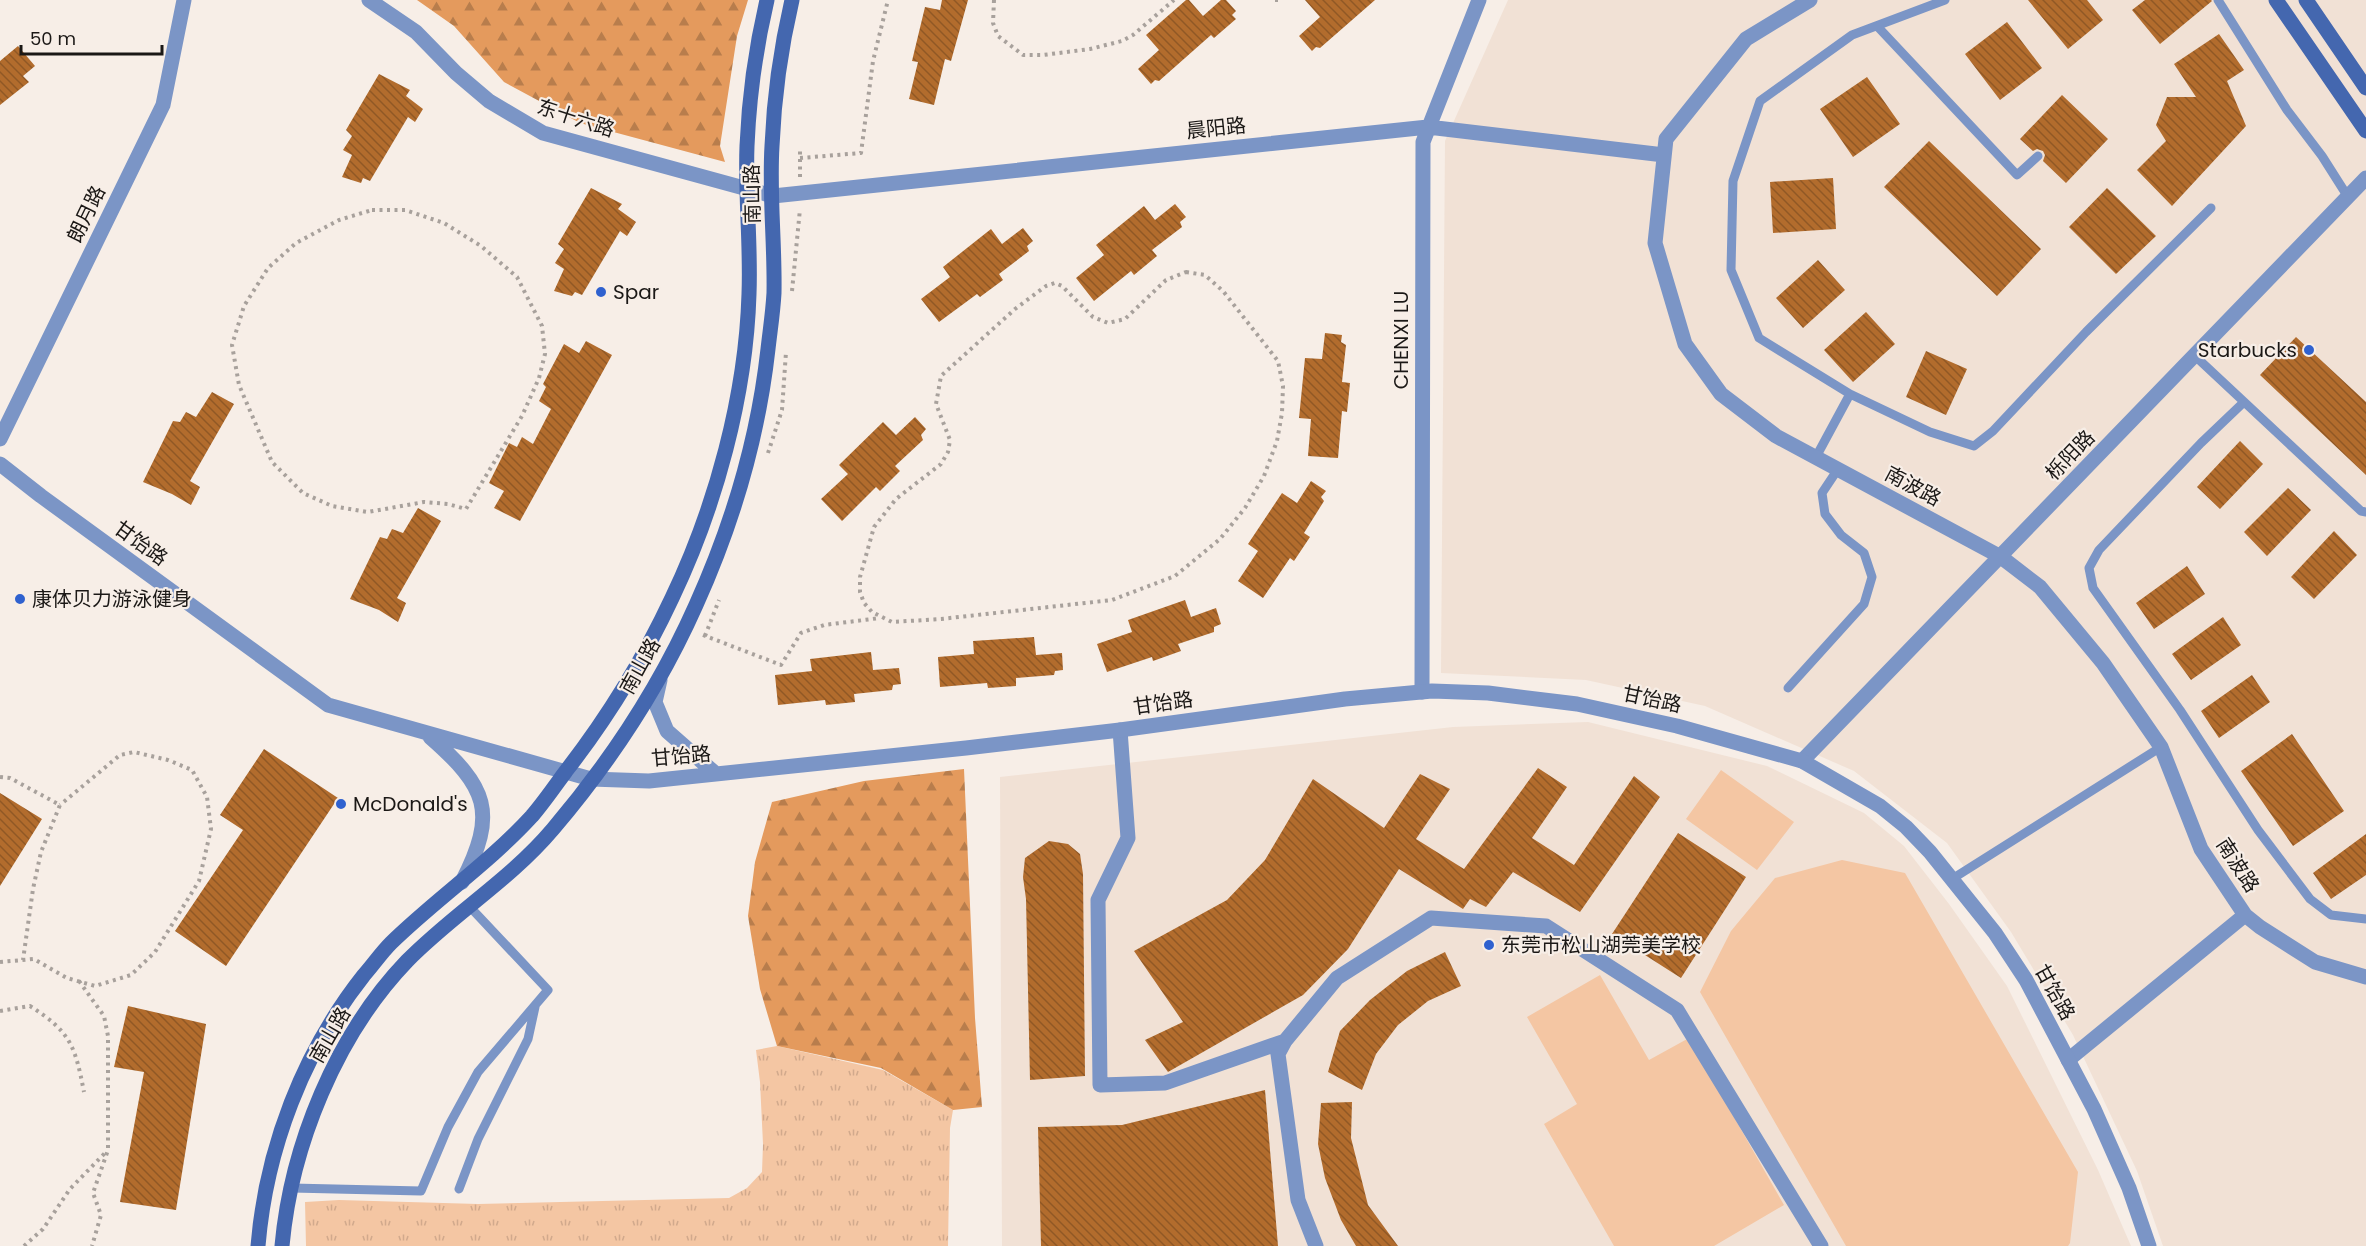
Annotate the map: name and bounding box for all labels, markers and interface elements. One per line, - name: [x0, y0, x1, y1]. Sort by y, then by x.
- scale bar: [21, 18, 162, 56]
- text: 50 m: [30, 26, 76, 51]
- street label: 东十六路: [534, 92, 618, 144]
- street label: 晨阳路: [1185, 111, 1247, 145]
- street label: 南山路: [737, 164, 767, 224]
- street label: 朗月路: [60, 181, 112, 247]
- place label: Spar: [613, 278, 659, 306]
- marker: Spar: [594, 285, 608, 299]
- street label: CHENXI LU: [1387, 291, 1415, 389]
- place label: Starbucks: [2198, 336, 2297, 364]
- marker: Starbucks: [2302, 343, 2316, 357]
- street label: 栎阳路: [2039, 424, 2101, 486]
- street label: 南波路: [1880, 460, 1946, 512]
- street label: 甘饴路: [109, 514, 173, 572]
- place label: 康体贝力游泳健身: [32, 585, 192, 613]
- marker: 康体贝力游泳健身: [13, 592, 27, 606]
- street label: 南山路: [613, 633, 667, 699]
- street label: 甘饴路: [1620, 679, 1684, 719]
- street label: 甘饴路: [1131, 685, 1195, 721]
- street label: 甘饴路: [650, 739, 712, 773]
- place label: McDonald's: [353, 790, 468, 818]
- marker: McDonald's: [334, 797, 348, 811]
- street label: 南波路: [2210, 832, 2266, 898]
- place label: 东莞市松山湖莞美学校: [1501, 931, 1701, 959]
- marker: 东莞市松山湖莞美学校: [1482, 938, 1496, 952]
- street label: 甘饴路: [2028, 959, 2082, 1025]
- street label: 南山路: [303, 1002, 357, 1068]

